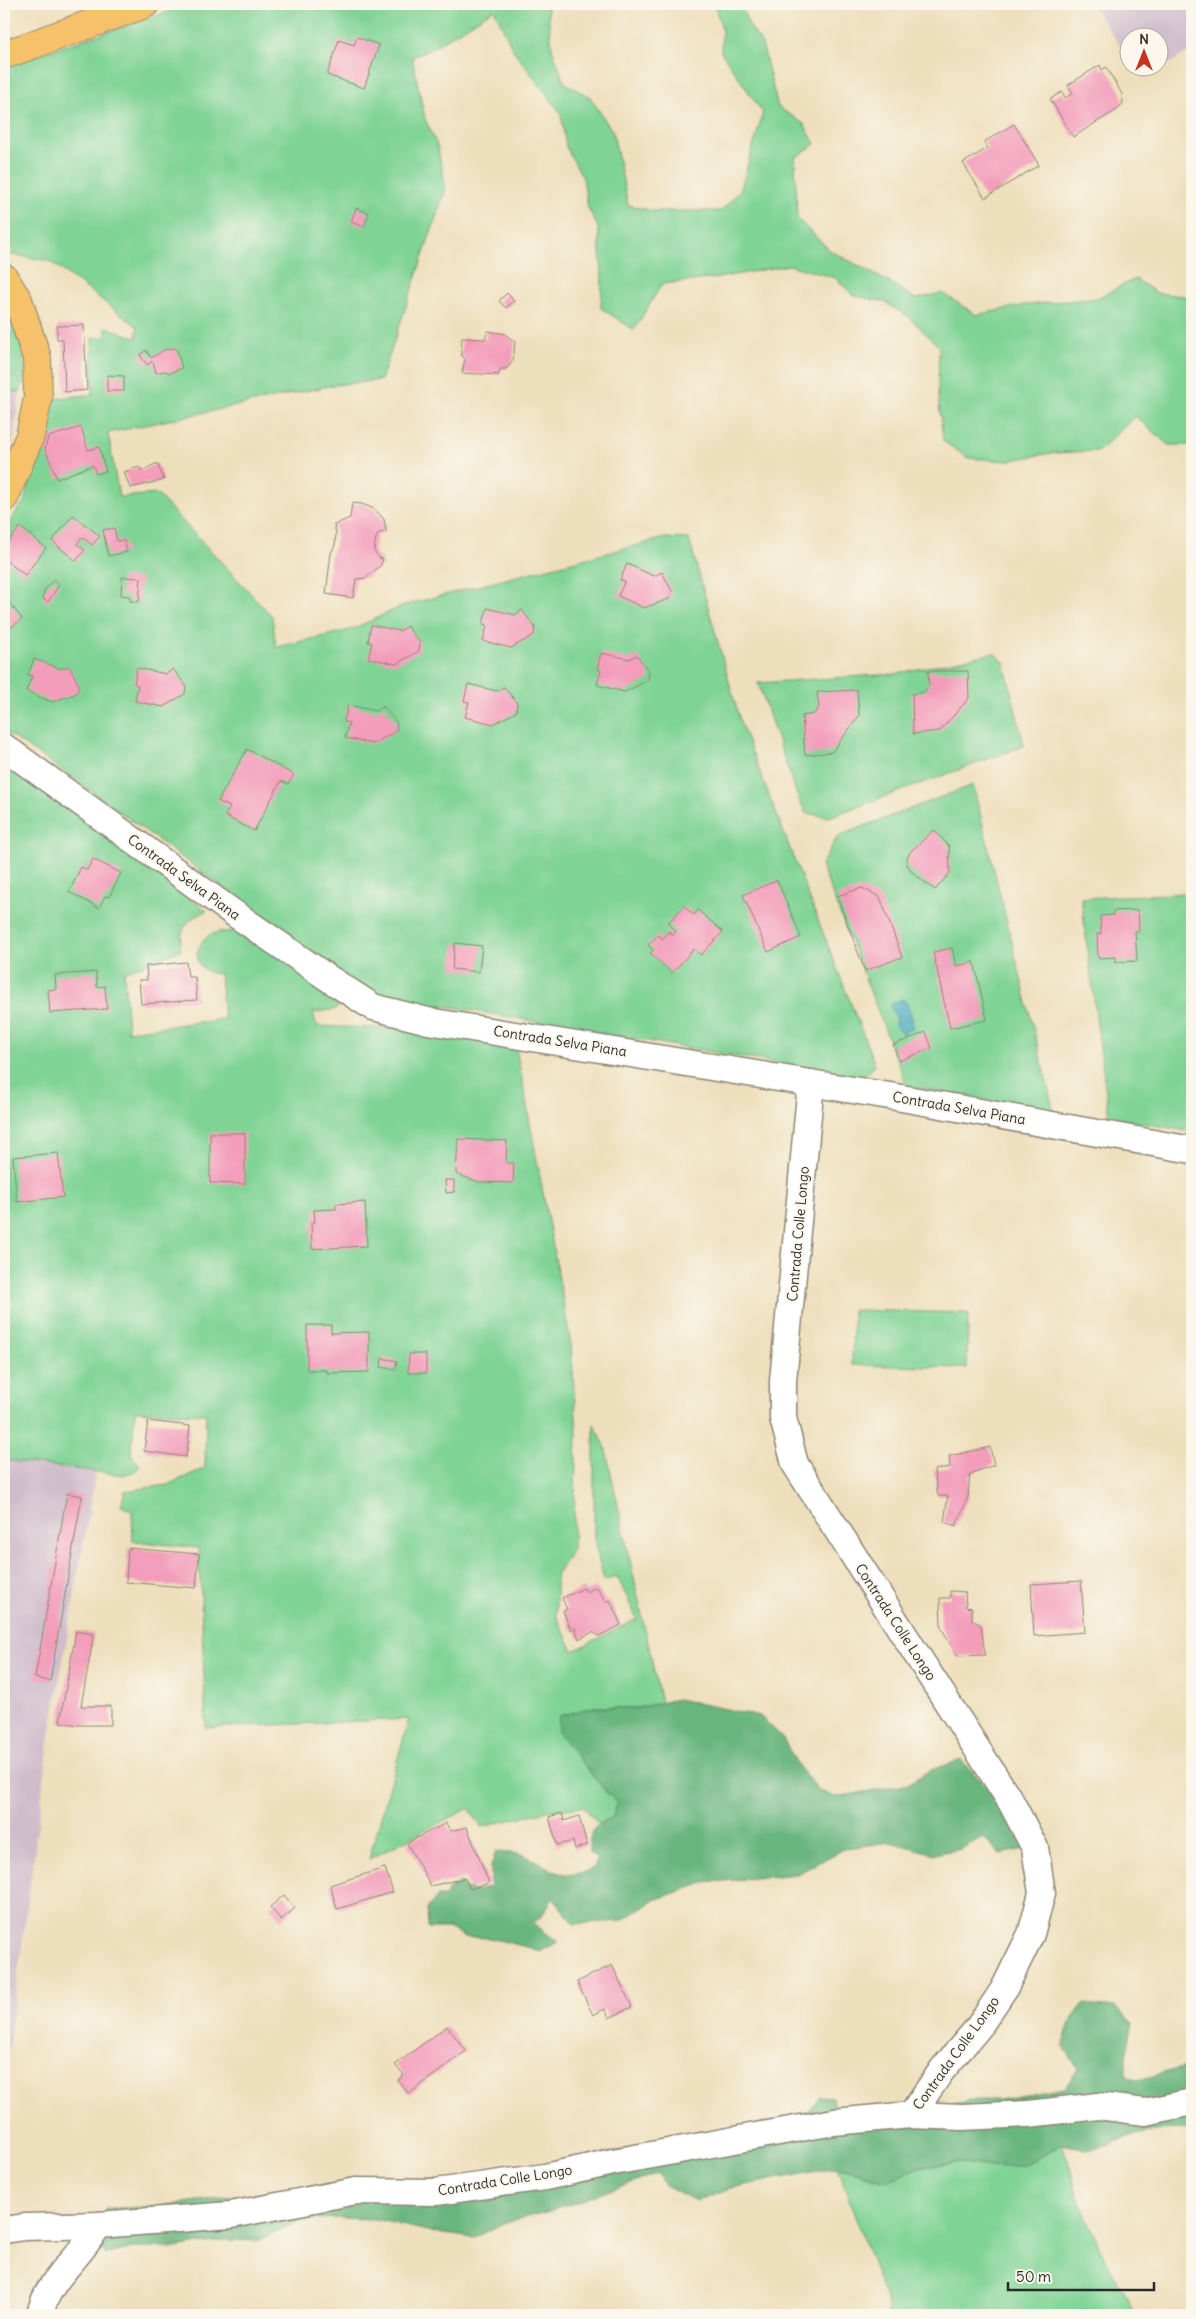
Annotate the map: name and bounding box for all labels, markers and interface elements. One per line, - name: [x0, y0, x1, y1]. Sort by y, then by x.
- north arrow: [1118, 28, 1168, 78]
- text: N: [1139, 30, 1149, 48]
- street label: Contrada Selva Piana: [124, 830, 244, 924]
- street label: Contrada Selva Piana: [492, 1022, 628, 1060]
- street label: Contrada Selva Piana: [891, 1087, 1027, 1129]
- street label: Contrada Colle Longo: [783, 1165, 813, 1302]
- street label: Contrada Colle Longo: [851, 1560, 941, 1684]
- street label: Contrada Colle Longo: [909, 1993, 1003, 2113]
- street label: Contrada Colle Longo: [436, 2160, 574, 2200]
- scale bar: [1008, 2259, 1155, 2291]
- text: 50 m: [1016, 2267, 1051, 2286]

